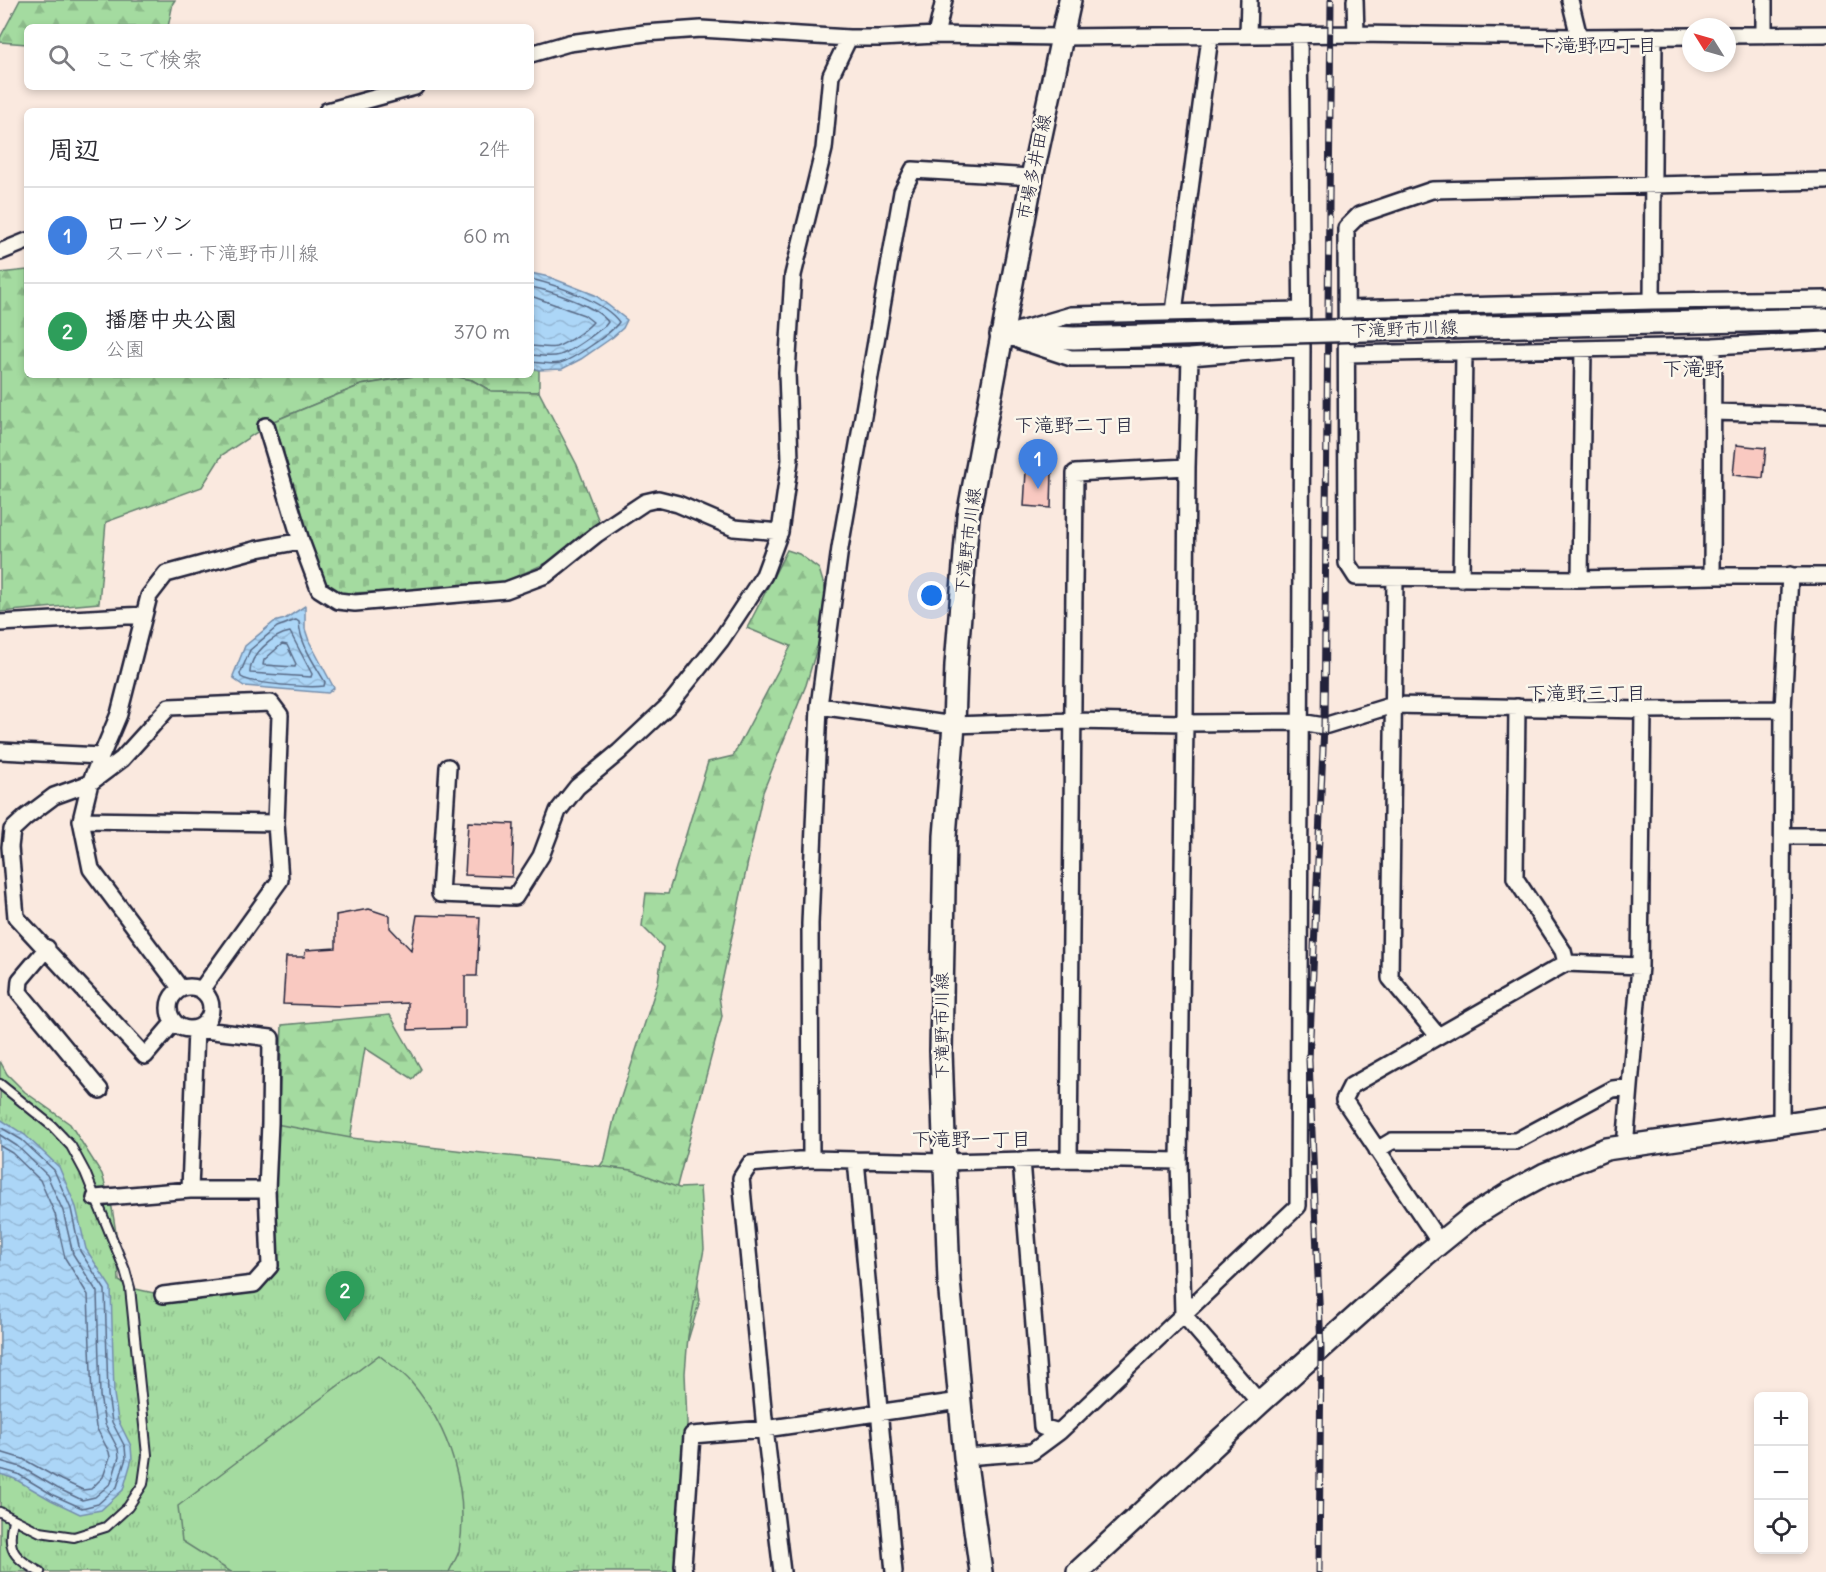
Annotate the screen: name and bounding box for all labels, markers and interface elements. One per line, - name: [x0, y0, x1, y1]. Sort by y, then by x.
- north arrow: [1682, 18, 1736, 72]
- search box: [24, 24, 534, 90]
- district label: 下滝野四丁目: [1537, 32, 1657, 57]
- icon: search: [45, 41, 78, 74]
- text: ここで検索: [93, 45, 203, 73]
- street label: 市場多井田線: [1011, 112, 1056, 222]
- text: 周辺: [48, 133, 100, 166]
- text: 2件: [479, 136, 510, 161]
- text: ローソン: [105, 209, 193, 237]
- text: 1: [64, 223, 71, 248]
- text: 60 m: [463, 223, 510, 248]
- text: スーパー · 下滝野市川線: [105, 240, 318, 265]
- text: 播磨中央公園: [105, 305, 237, 333]
- street label: 下滝野市川線: [1350, 315, 1458, 342]
- text: 2: [62, 319, 73, 344]
- text: 370 m: [453, 319, 510, 344]
- text: 公園: [105, 336, 145, 361]
- district label: 下滝野: [1662, 355, 1725, 382]
- district label: 下滝野二丁目: [1014, 412, 1134, 437]
- pin: 1: [1018, 440, 1058, 489]
- street label: 下滝野市川線: [950, 486, 985, 596]
- your location: [917, 581, 946, 610]
- district label: 下滝野三丁目: [1526, 680, 1646, 705]
- street label: 下滝野市川線: [930, 972, 953, 1080]
- district label: 下滝野一丁目: [911, 1126, 1031, 1151]
- pin: 2: [326, 1272, 364, 1321]
- map controls: [1754, 1392, 1808, 1554]
- button: +: [1754, 1392, 1808, 1446]
- button: −: [1754, 1446, 1808, 1500]
- button: locate: [1754, 1500, 1808, 1554]

